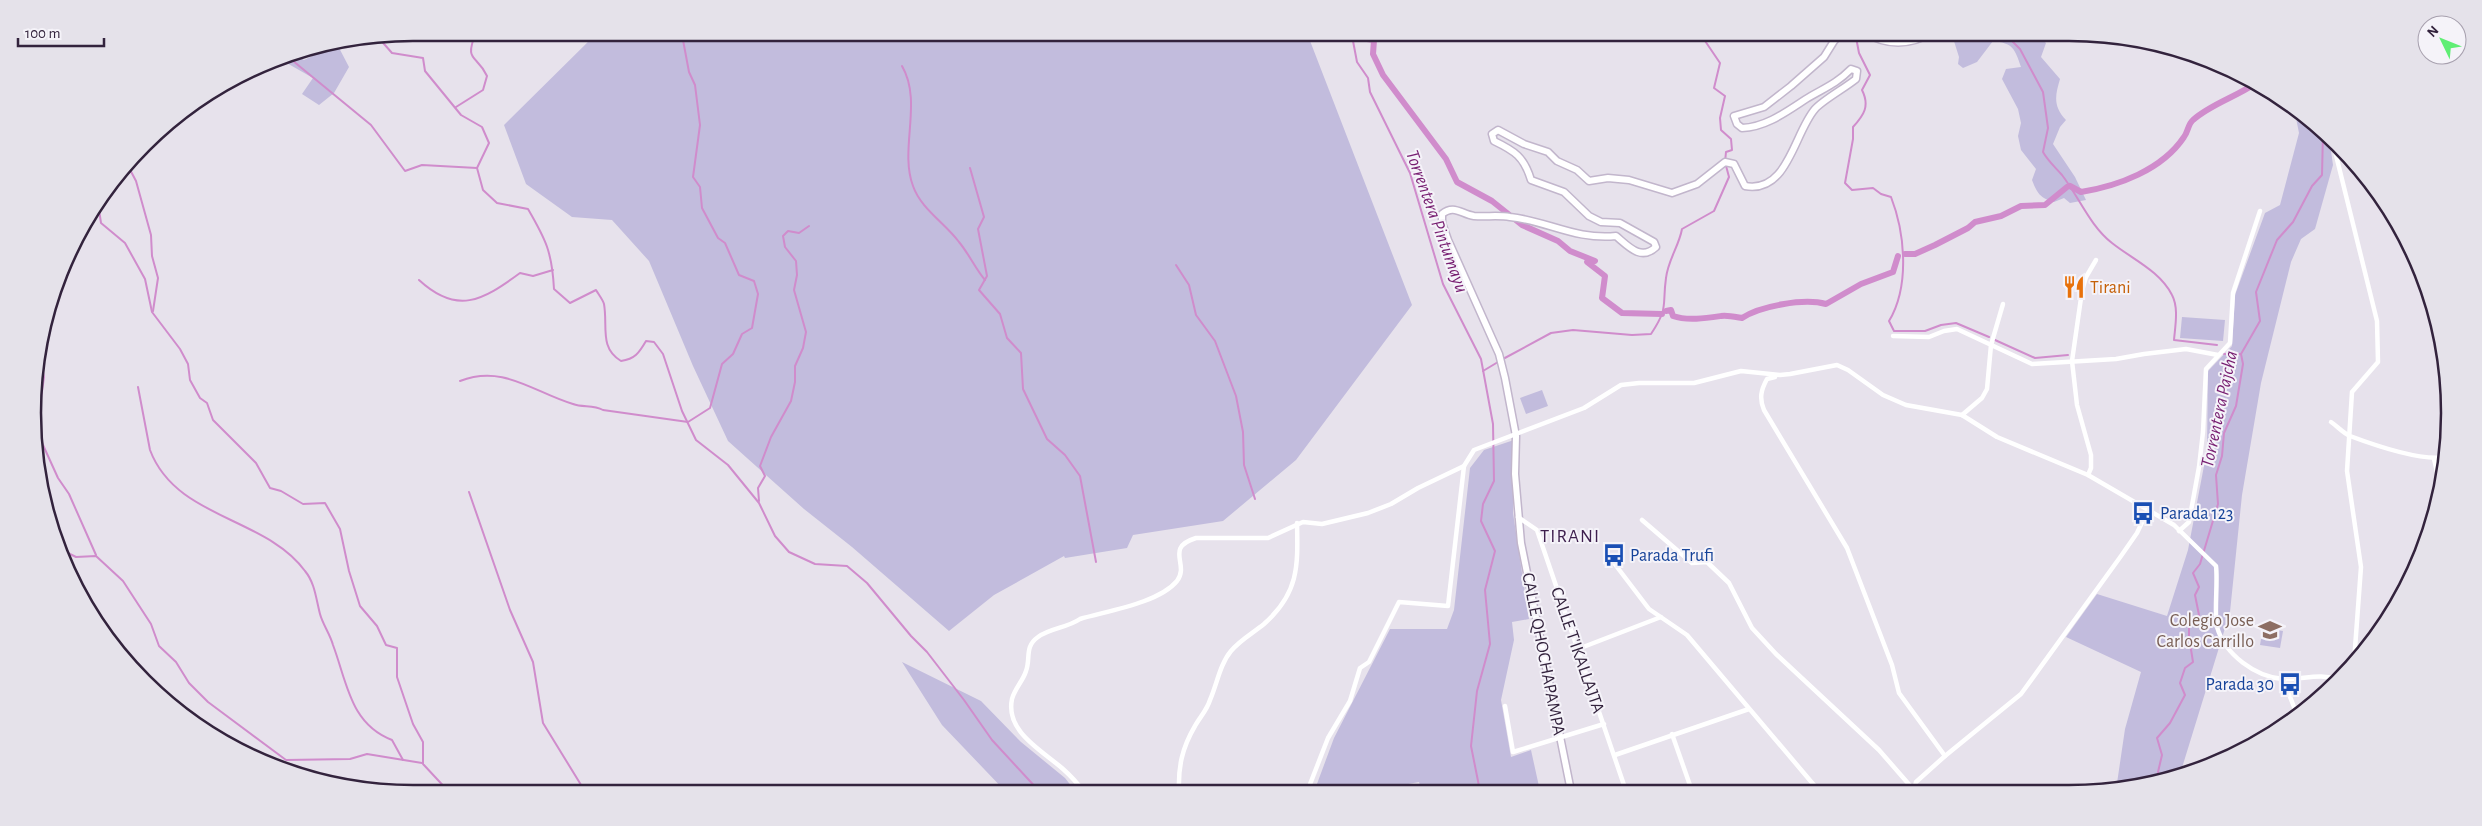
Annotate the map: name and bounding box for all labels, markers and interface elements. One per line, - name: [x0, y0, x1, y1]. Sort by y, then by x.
- scale bar: [18, 15, 104, 47]
- north arrow: [2417, 15, 2467, 65]
- text: N: [2425, 23, 2442, 40]
- text: 100 m: [25, 26, 60, 41]
- water label: Torrentera Pintumayu: [1402, 148, 1471, 295]
- restaurant icon: Tirani: [2061, 274, 2087, 300]
- place label: Tirani: [2090, 279, 2131, 297]
- water label: Torrentera Pajcha: [2198, 349, 2241, 470]
- bus stop icon: Parada 123: [2130, 500, 2156, 526]
- place label: Parada 123: [2160, 505, 2233, 523]
- district label: TIRANI: [1540, 527, 1600, 546]
- bus stop icon: Parada Trufi: [1601, 542, 1627, 568]
- place label: Parada Trufi: [1630, 547, 1714, 565]
- street label: CALLE QHOCHAPAMPA: [1518, 571, 1568, 738]
- street label: CALLE T'IKALLAJTA: [1547, 585, 1607, 716]
- place label: Colegio Jose Carlos Carrillo: [2157, 612, 2254, 651]
- school or university icon: Colegio Jose Carlos Carrillo: [2257, 617, 2283, 643]
- bus stop icon: Parada 30: [2277, 671, 2303, 697]
- place label: Parada 30: [2206, 676, 2274, 694]

